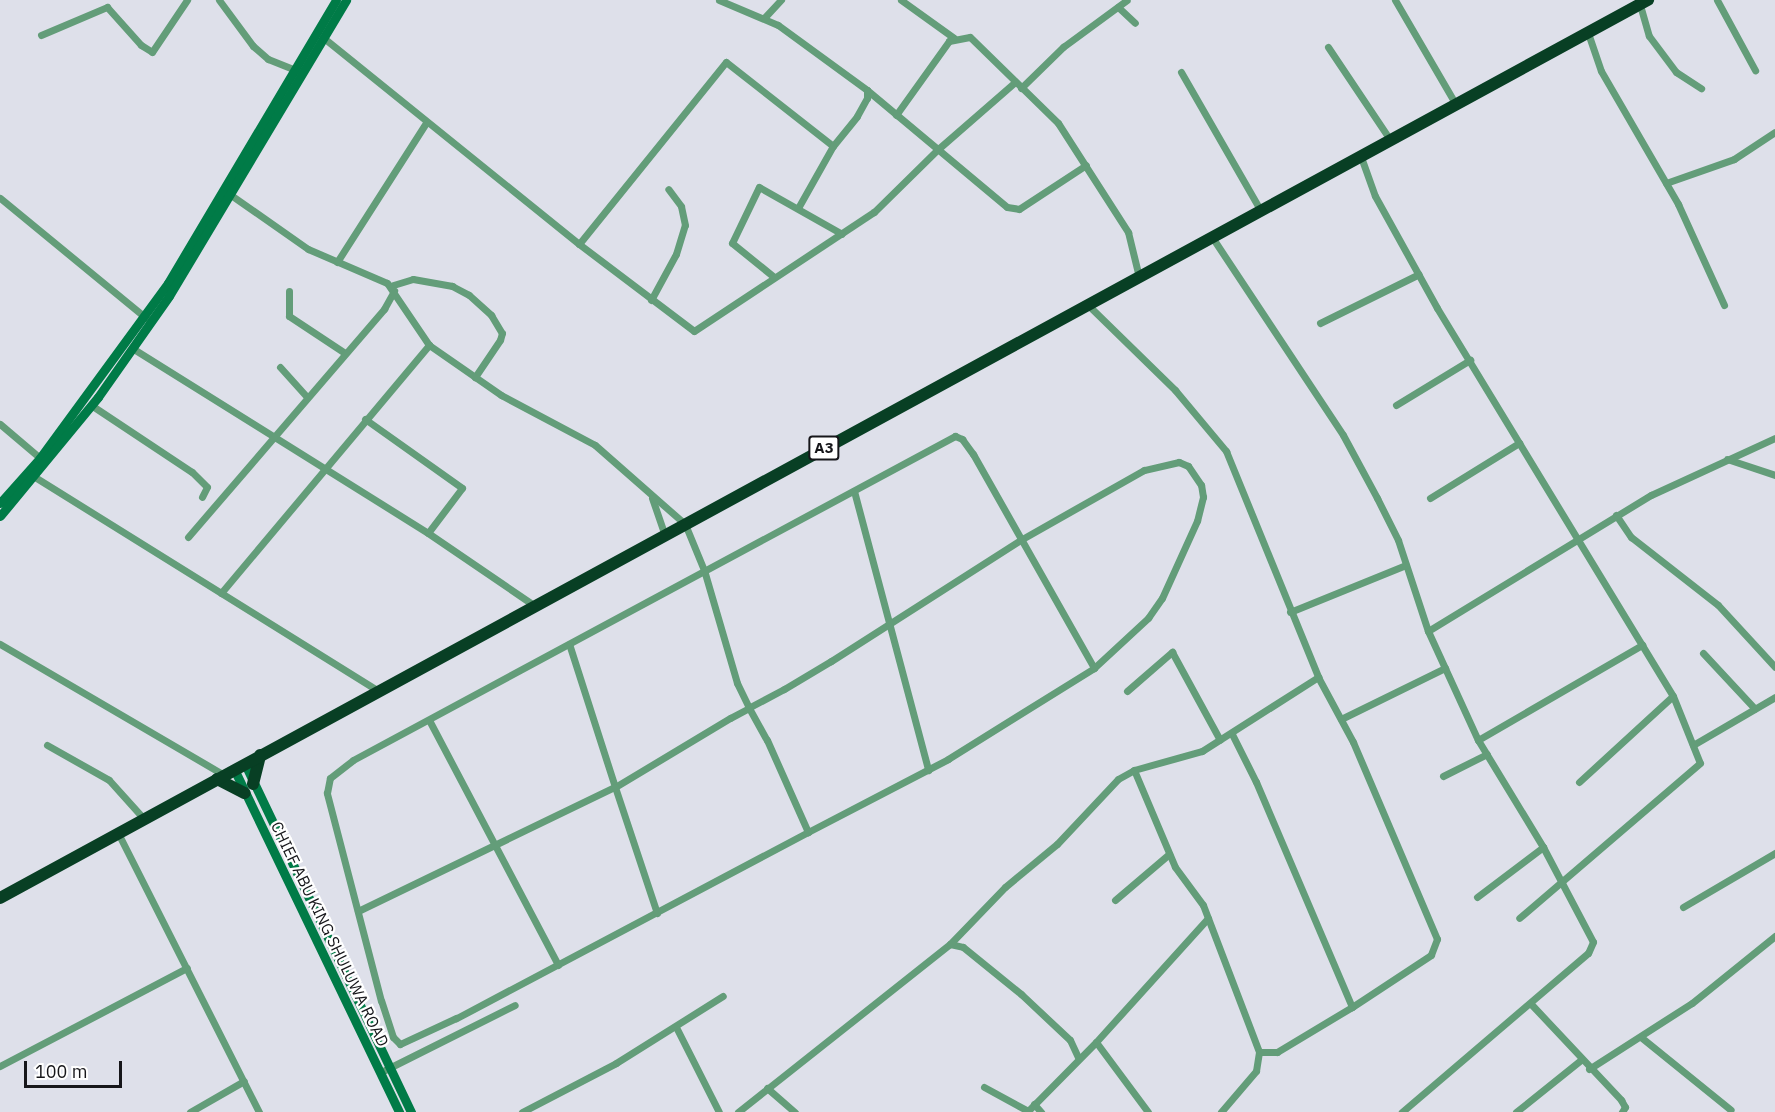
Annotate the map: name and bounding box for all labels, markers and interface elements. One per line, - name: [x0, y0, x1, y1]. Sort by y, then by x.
- road number: A3: [808, 436, 840, 460]
- street label: CHIEF ABU KING SHULUWA ROAD: [267, 818, 393, 1050]
- scale bar: [27, 1049, 124, 1087]
- text: 100 m: [35, 1060, 87, 1083]

